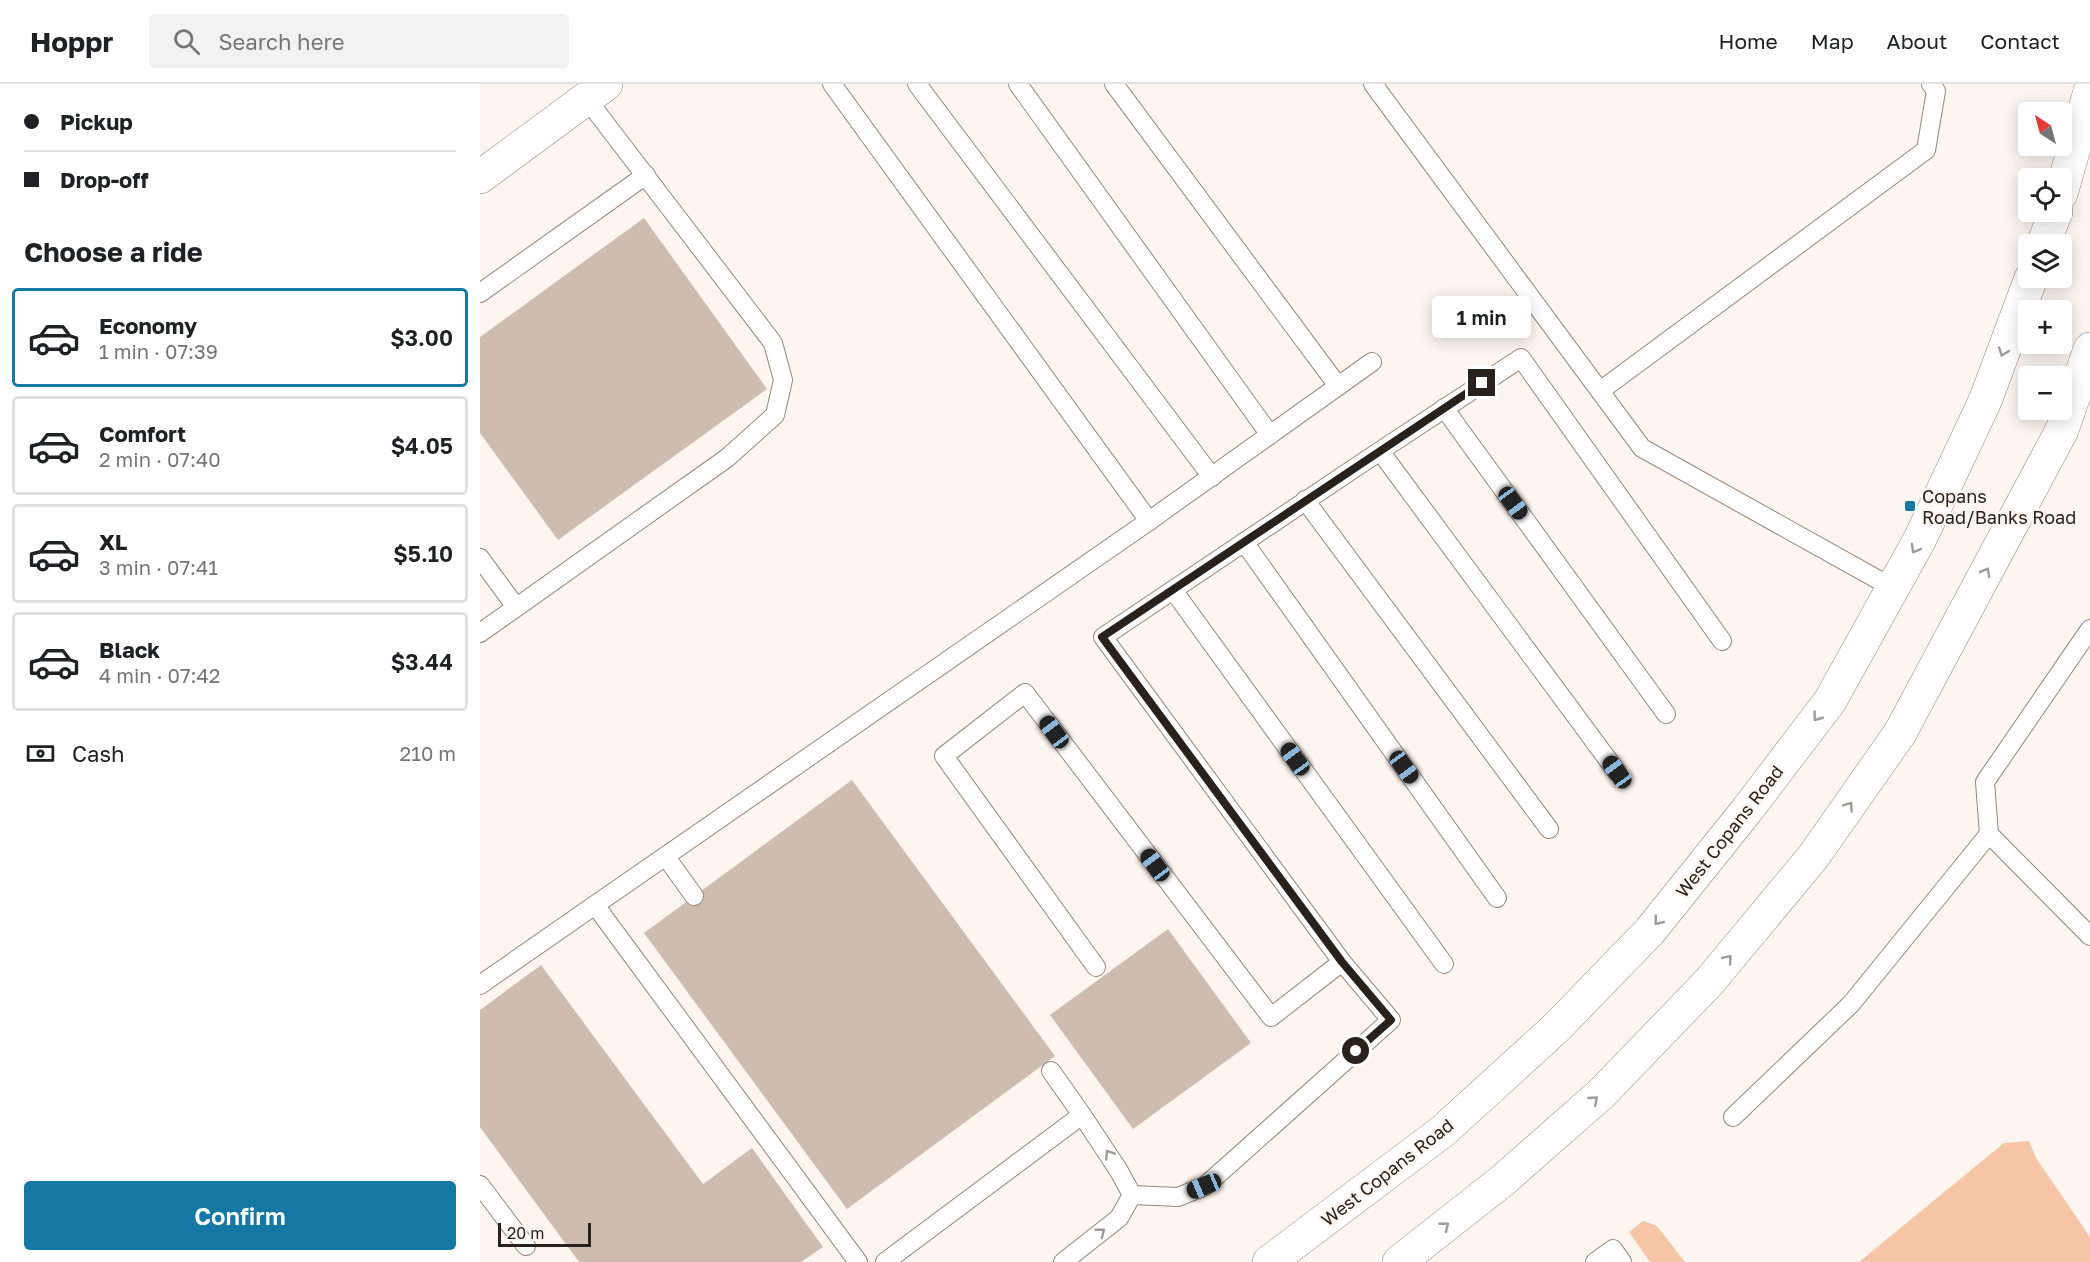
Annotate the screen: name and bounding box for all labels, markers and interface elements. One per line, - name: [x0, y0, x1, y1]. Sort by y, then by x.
- search box: [149, 14, 569, 68]
- text: Hoppr: [30, 25, 113, 58]
- icon: search: [170, 25, 203, 58]
- text: Search here: [218, 28, 345, 55]
- text: Home: [1718, 28, 1778, 54]
- text: Map: [1811, 28, 1854, 54]
- text: About: [1887, 28, 1947, 54]
- text: Contact: [1980, 28, 2060, 54]
- north arrow: [2018, 102, 2072, 156]
- map controls: [2018, 102, 2072, 420]
- text: Pickup: [60, 108, 133, 135]
- text: Drop-off: [60, 166, 149, 193]
- button: locate: [2018, 168, 2072, 222]
- button: layers: [2018, 234, 2072, 288]
- text: Choose a ride: [24, 236, 203, 268]
- callout: 1 min: [1432, 296, 1532, 338]
- button: +: [2018, 300, 2072, 354]
- text: 1 min: [1456, 305, 1507, 329]
- icon: car: [27, 311, 81, 365]
- text: Economy: [99, 312, 197, 339]
- text: $3.00: [390, 324, 453, 351]
- text: 1 min · 07:39: [99, 339, 218, 363]
- one-way arrow: [1998, 346, 2011, 357]
- button: −: [2018, 366, 2072, 420]
- route end: [1468, 369, 1495, 396]
- icon: car: [27, 419, 81, 473]
- text: Comfort: [99, 420, 186, 447]
- text: $4.05: [391, 432, 453, 459]
- text: 2 min · 07:40: [99, 447, 221, 471]
- car: [1495, 483, 1531, 523]
- place label: Copans Road/Banks Road: [1922, 485, 2076, 528]
- marker: Copans Road/Banks Road: [1903, 499, 1917, 513]
- icon: car: [27, 527, 81, 581]
- text: XL: [99, 528, 127, 555]
- text: $5.10: [393, 540, 453, 567]
- one-way arrow: [1911, 543, 1922, 553]
- text: 3 min · 07:41: [99, 555, 218, 579]
- one-way arrow: [1979, 568, 1990, 578]
- icon: car: [27, 635, 81, 689]
- text: Black: [99, 636, 160, 663]
- text: $3.44: [391, 648, 453, 675]
- text: 4 min · 07:42: [99, 663, 220, 687]
- one-way arrow: [1813, 711, 1824, 722]
- car: [1036, 712, 1072, 752]
- icon: cash: [24, 737, 57, 770]
- car: [1277, 739, 1313, 779]
- text: Cash: [72, 740, 125, 767]
- text: 210 m: [400, 741, 456, 765]
- car: [1386, 747, 1422, 787]
- car: [1599, 752, 1635, 792]
- street label: West Copans Road: [1671, 761, 1787, 901]
- one-way arrow: [1842, 802, 1853, 813]
- car: [1137, 845, 1173, 885]
- one-way arrow: [1655, 914, 1666, 925]
- one-way arrow: [1721, 955, 1732, 966]
- route start: [1342, 1037, 1369, 1064]
- one-way arrow: [1587, 1097, 1598, 1108]
- street label: West Copans Road: [1317, 1114, 1457, 1230]
- one-way arrow: [1104, 1150, 1116, 1160]
- car: [1184, 1171, 1224, 1201]
- button: Confirm: [24, 1181, 456, 1250]
- scale bar: [498, 1220, 591, 1248]
- one-way arrow: [1438, 1222, 1449, 1233]
- text: 20 m: [507, 1223, 544, 1243]
- one-way arrow: [1094, 1228, 1105, 1239]

